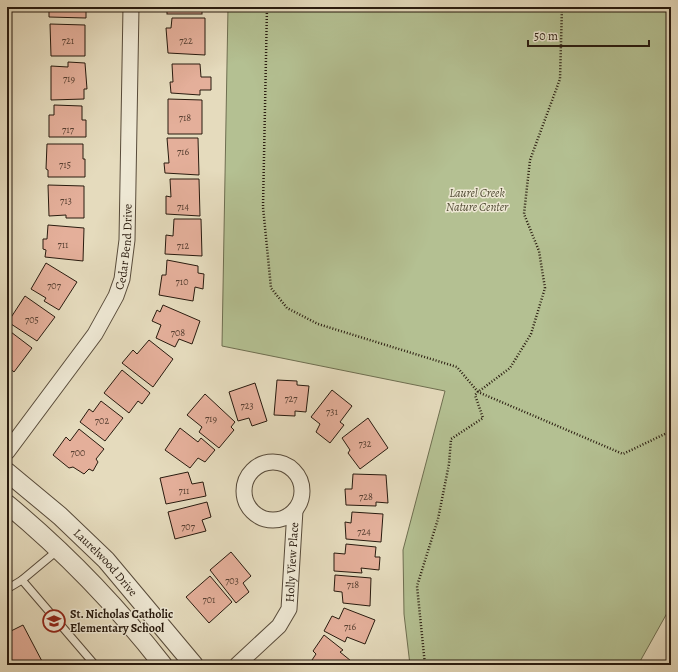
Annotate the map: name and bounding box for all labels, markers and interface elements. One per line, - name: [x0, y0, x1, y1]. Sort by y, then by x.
- scale bar: [528, 22, 649, 48]
- text: 50 m: [534, 28, 558, 44]
- house number: 721: [62, 34, 75, 47]
- house number: 722: [179, 34, 193, 47]
- house number: 719: [63, 72, 76, 85]
- house number: 718: [179, 111, 191, 124]
- house number: 717: [62, 123, 75, 136]
- house number: 716: [177, 145, 189, 158]
- house number: 715: [59, 158, 71, 171]
- park label: Laurel Creek Nature Center: [446, 185, 509, 215]
- house number: 713: [60, 194, 72, 207]
- house number: 714: [177, 200, 190, 213]
- street label: Cedar Bend Drive: [111, 204, 136, 292]
- house number: 711: [57, 238, 69, 251]
- house number: 712: [177, 239, 189, 252]
- house number: 710: [176, 275, 188, 288]
- house number: 707: [47, 279, 62, 292]
- house number: 705: [25, 313, 39, 326]
- house number: 708: [171, 326, 185, 339]
- house number: 727: [284, 392, 298, 405]
- house number: 723: [240, 399, 254, 412]
- house number: 731: [326, 405, 338, 418]
- house number: 719: [205, 412, 218, 425]
- house number: 702: [95, 414, 109, 427]
- house number: 732: [358, 437, 372, 450]
- house number: 700: [71, 446, 85, 459]
- house number: 711: [178, 484, 190, 497]
- house number: 728: [359, 490, 373, 503]
- house number: 707: [181, 520, 196, 533]
- street label: Holly View Place: [281, 522, 302, 603]
- street label: Laurelwood Drive: [70, 525, 141, 600]
- house number: 724: [357, 525, 371, 538]
- house number: 703: [225, 574, 239, 587]
- house number: 718: [347, 578, 359, 591]
- house number: 701: [203, 593, 216, 606]
- place label: St. Nicholas Catholic Elementary School: [70, 606, 173, 636]
- school or university icon: St. Nicholas Catholic Elementary School: [41, 608, 67, 634]
- house number: 716: [344, 620, 356, 633]

